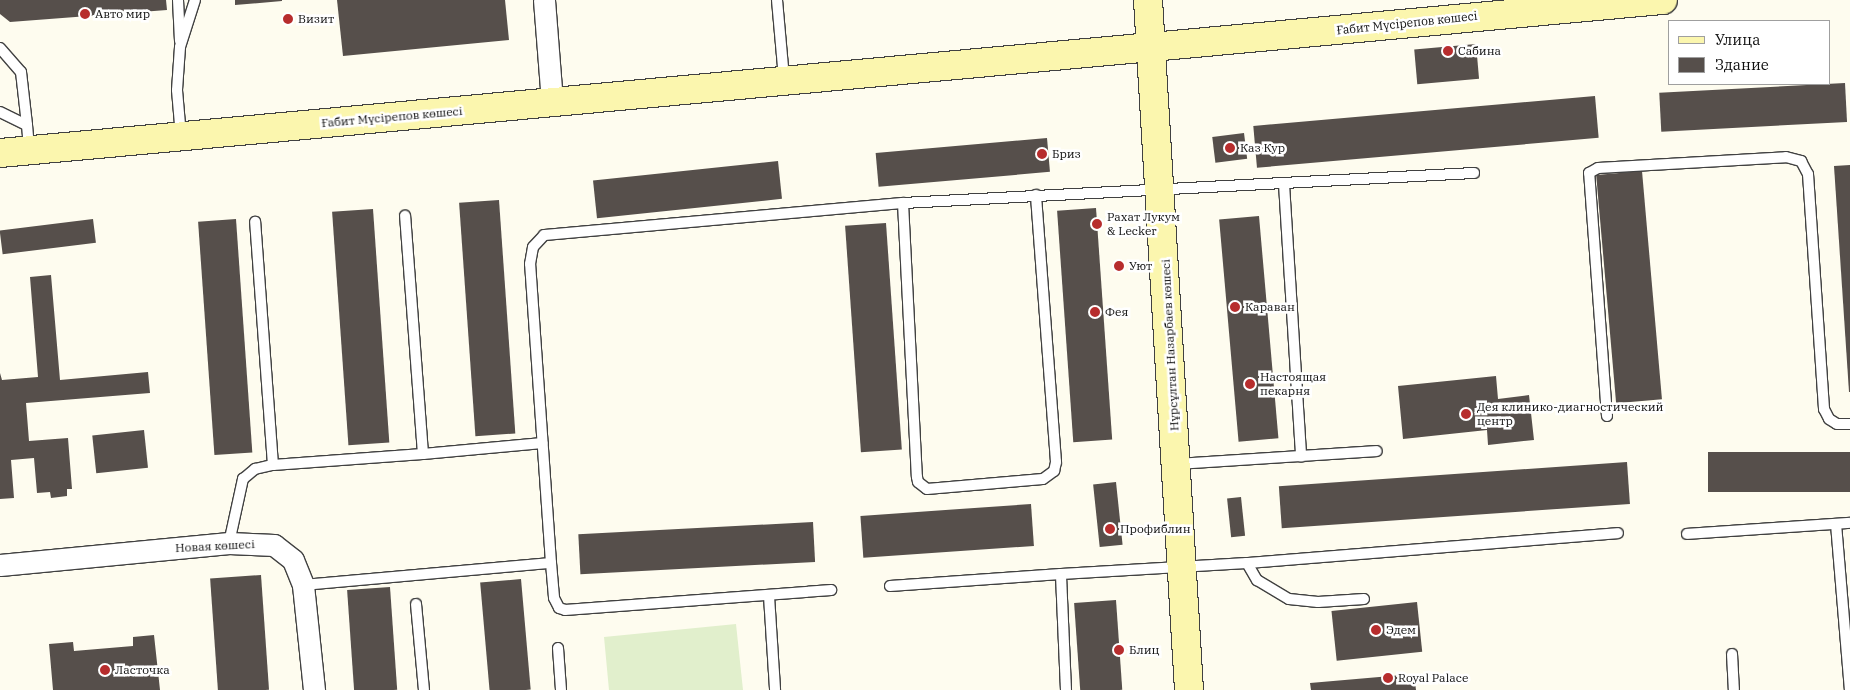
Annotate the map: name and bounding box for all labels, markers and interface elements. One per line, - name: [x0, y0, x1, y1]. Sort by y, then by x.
- place label: Авто мир: [95, 7, 150, 21]
- marker: Авто мир: [79, 8, 91, 20]
- street label: Ғабит Мүсірепов көшесі: [1336, 8, 1478, 38]
- place label: Визит: [298, 12, 334, 26]
- marker: Визит: [282, 13, 294, 25]
- legend: [1668, 20, 1830, 85]
- text: Улица: [1715, 30, 1760, 49]
- place label: Сабина: [1458, 44, 1501, 58]
- marker: Сабина: [1442, 45, 1454, 57]
- text: Здание: [1715, 55, 1769, 74]
- street label: Ғабит Мүсірепов көшесі: [321, 104, 463, 130]
- place label: Каз Кур: [1240, 141, 1285, 155]
- marker: Каз Кур: [1224, 142, 1236, 154]
- place label: Бриз: [1052, 147, 1081, 161]
- marker: Бриз: [1036, 148, 1048, 160]
- place label: Рахат Лукум & Lecker: [1107, 210, 1180, 238]
- marker: Рахат Лукум & Lecker: [1091, 218, 1103, 230]
- place label: Уют: [1129, 259, 1152, 273]
- street label: Нұрсұлтан Назарбаев көшесі: [1158, 259, 1182, 431]
- marker: Уют: [1113, 260, 1125, 272]
- place label: Караван: [1245, 300, 1295, 314]
- marker: Караван: [1229, 301, 1241, 313]
- place label: Фея: [1105, 305, 1128, 319]
- marker: Фея: [1089, 306, 1101, 318]
- place label: Настоящая пекарня: [1260, 370, 1326, 398]
- marker: Настоящая пекарня: [1244, 378, 1256, 390]
- place label: Дея клинико-диагностический центр: [1477, 400, 1663, 428]
- marker: Дея клинико-диагностический центр: [1459, 407, 1473, 421]
- place label: Профиблин: [1120, 522, 1191, 536]
- marker: Профиблин: [1104, 523, 1116, 535]
- street label: Новая көшесі: [175, 537, 255, 555]
- place label: Эдем: [1386, 623, 1416, 637]
- marker: Эдем: [1370, 624, 1382, 636]
- place label: Блиц: [1129, 643, 1160, 657]
- marker: Блиц: [1113, 644, 1125, 656]
- place label: Ласточка: [115, 663, 170, 677]
- marker: Ласточка: [99, 664, 111, 676]
- place label: Royal Palace: [1398, 671, 1468, 685]
- marker: Royal Palace: [1382, 672, 1394, 684]

